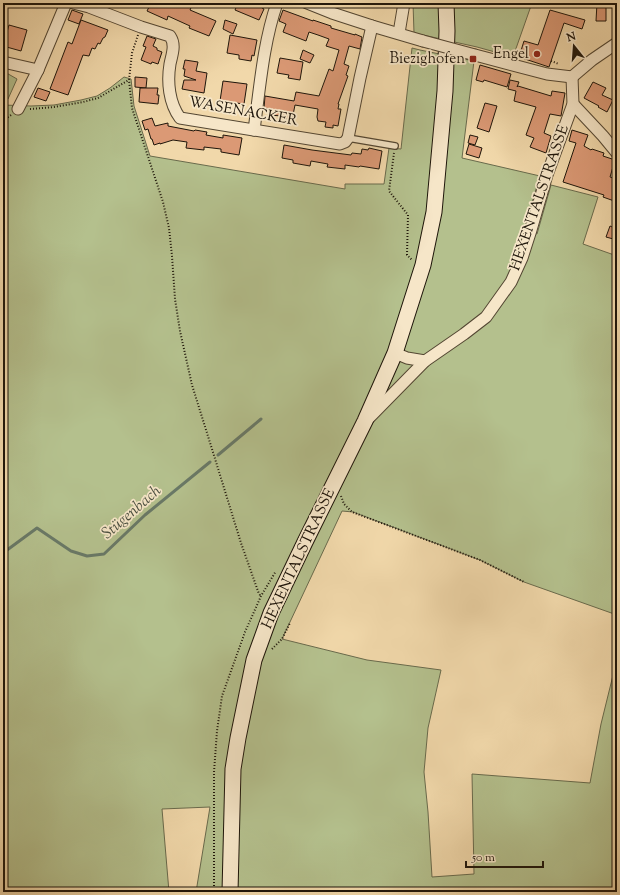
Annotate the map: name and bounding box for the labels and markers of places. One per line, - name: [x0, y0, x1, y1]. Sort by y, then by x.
- place label: Engel: [493, 44, 529, 65]
- place label: Biezighofen: [390, 49, 465, 70]
- marker: Engel: [532, 49, 542, 59]
- marker: Biezighofen: [468, 54, 478, 64]

